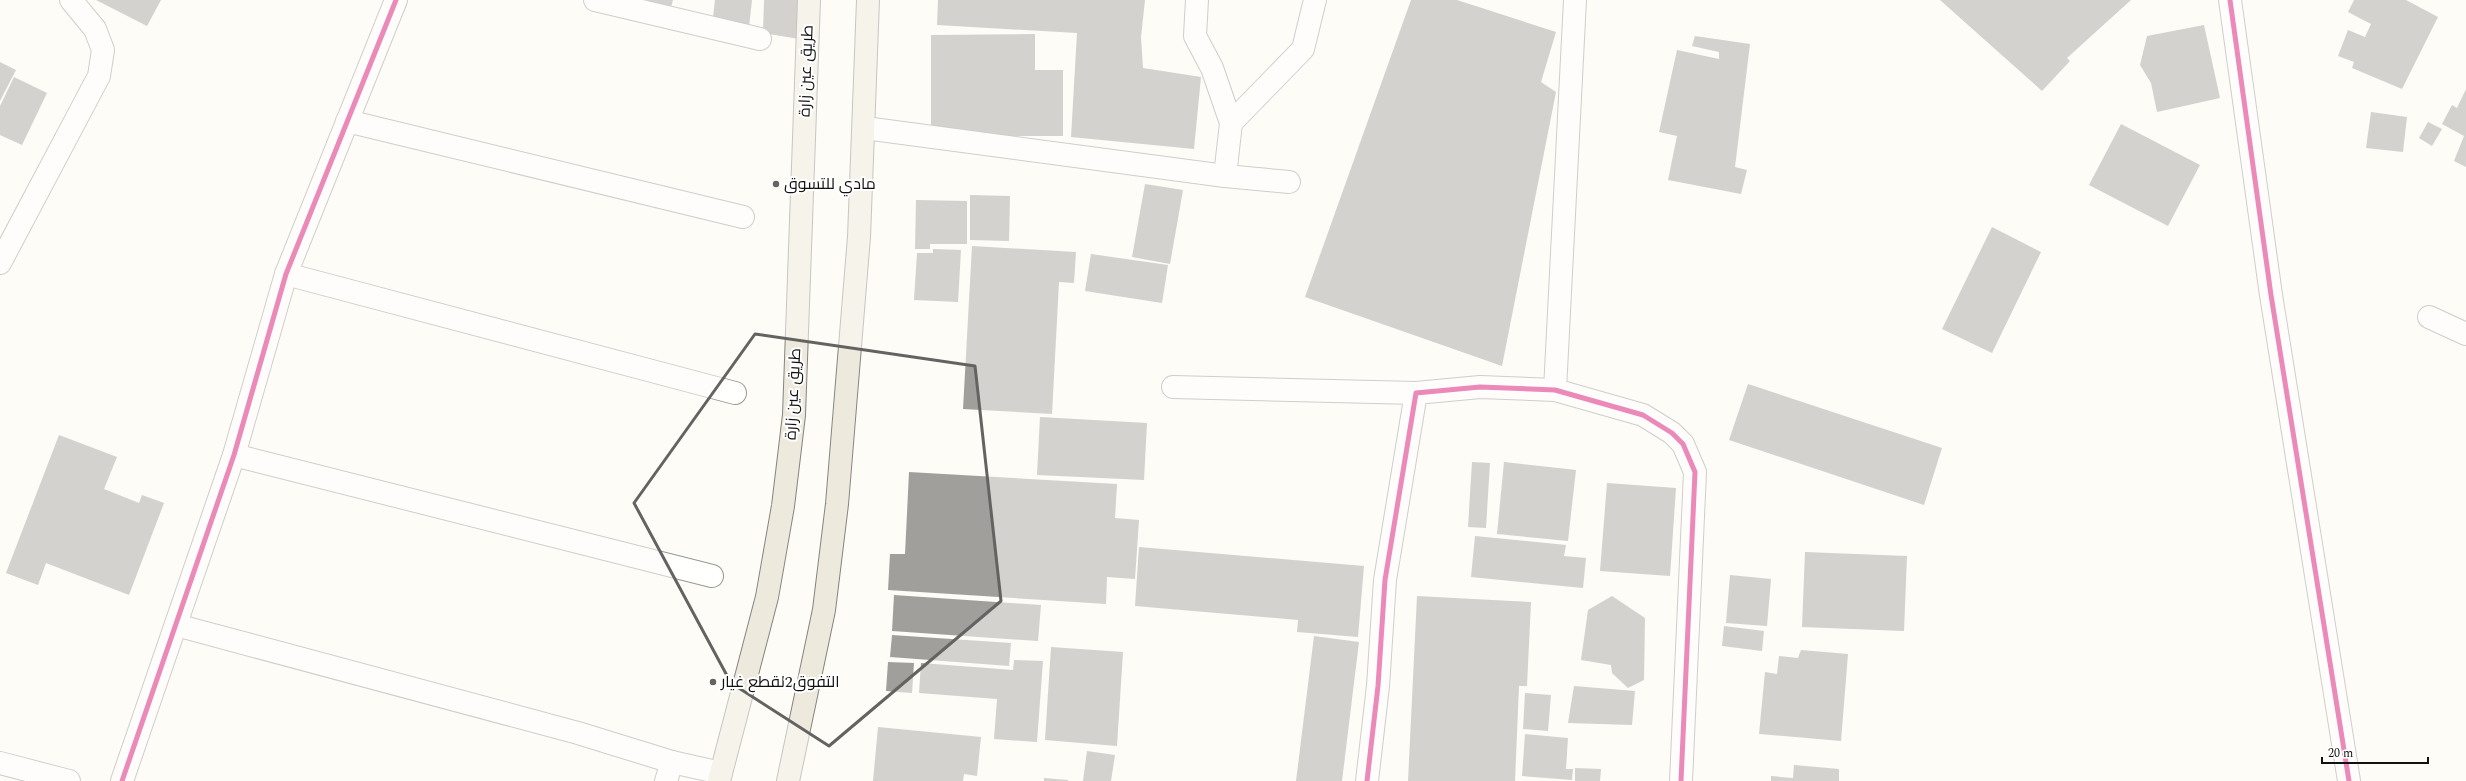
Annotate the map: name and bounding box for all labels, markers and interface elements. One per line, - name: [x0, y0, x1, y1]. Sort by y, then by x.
- street label: طريق عين زارة: [792, 25, 820, 117]
- place label: مادي للتسوق: [784, 172, 876, 197]
- marker: مادي للتسوق: [771, 179, 781, 189]
- street label: طريق عين زارة: [779, 347, 807, 441]
- place label: التفوق2لقطع غيار: [720, 670, 840, 694]
- marker: التفوق2لقطع غيار: [708, 677, 718, 687]
- scale bar: [2322, 739, 2428, 765]
- text: 20 m: [2328, 744, 2353, 763]

